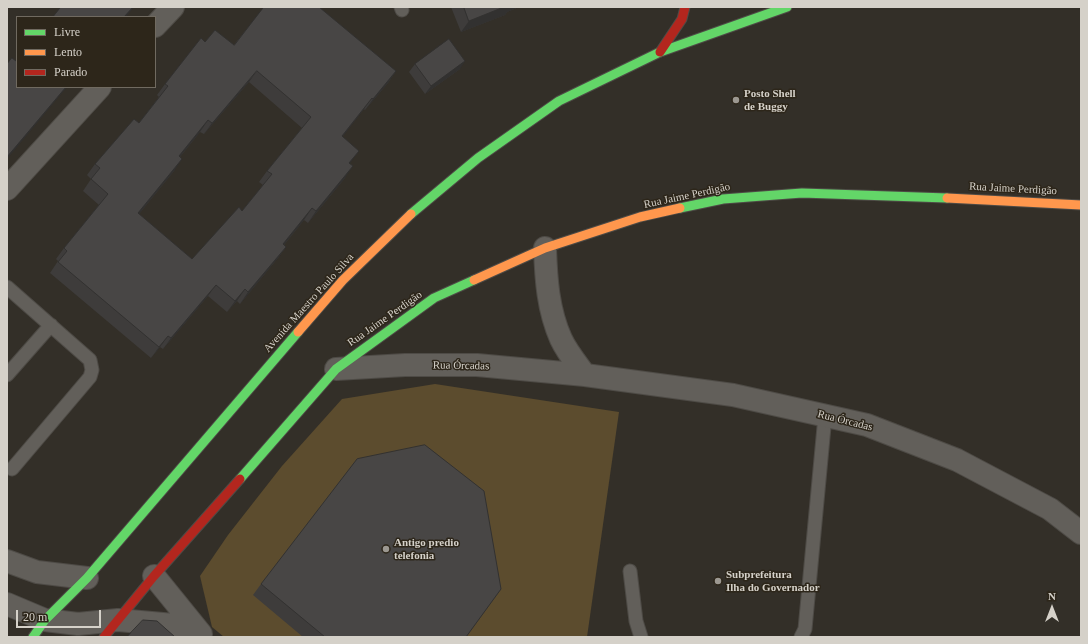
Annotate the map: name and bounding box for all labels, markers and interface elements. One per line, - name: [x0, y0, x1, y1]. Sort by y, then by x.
- legend: [16, 16, 156, 88]
- text: Livre: [54, 25, 80, 39]
- text: Lento: [54, 45, 82, 59]
- text: Parado: [54, 65, 87, 79]
- place label: Posto Shell de Buggy: [744, 87, 796, 113]
- marker: Posto Shell de Buggy: [731, 95, 741, 105]
- street label: Rua Jaime Perdigão: [643, 180, 731, 212]
- street label: Rua Jaime Perdigão: [969, 180, 1057, 198]
- street label: Avenida Maestro Paulo Silva: [261, 251, 357, 355]
- street label: Rua Jaime Perdigão: [345, 288, 425, 350]
- street label: Rua Órcadas: [433, 359, 489, 373]
- street label: Rua Órcadas: [816, 408, 874, 434]
- place label: Antigo predio telefonia: [394, 536, 459, 562]
- marker: Antigo predio telefonia: [381, 544, 391, 554]
- place label: Subprefeitura Ilha do Governador: [726, 568, 820, 594]
- marker: Subprefeitura Ilha do Governador: [713, 576, 723, 586]
- north arrow: [1032, 588, 1072, 628]
- text: N: [1048, 590, 1056, 602]
- scale bar: [18, 602, 103, 628]
- text: 20 m: [23, 610, 47, 624]

